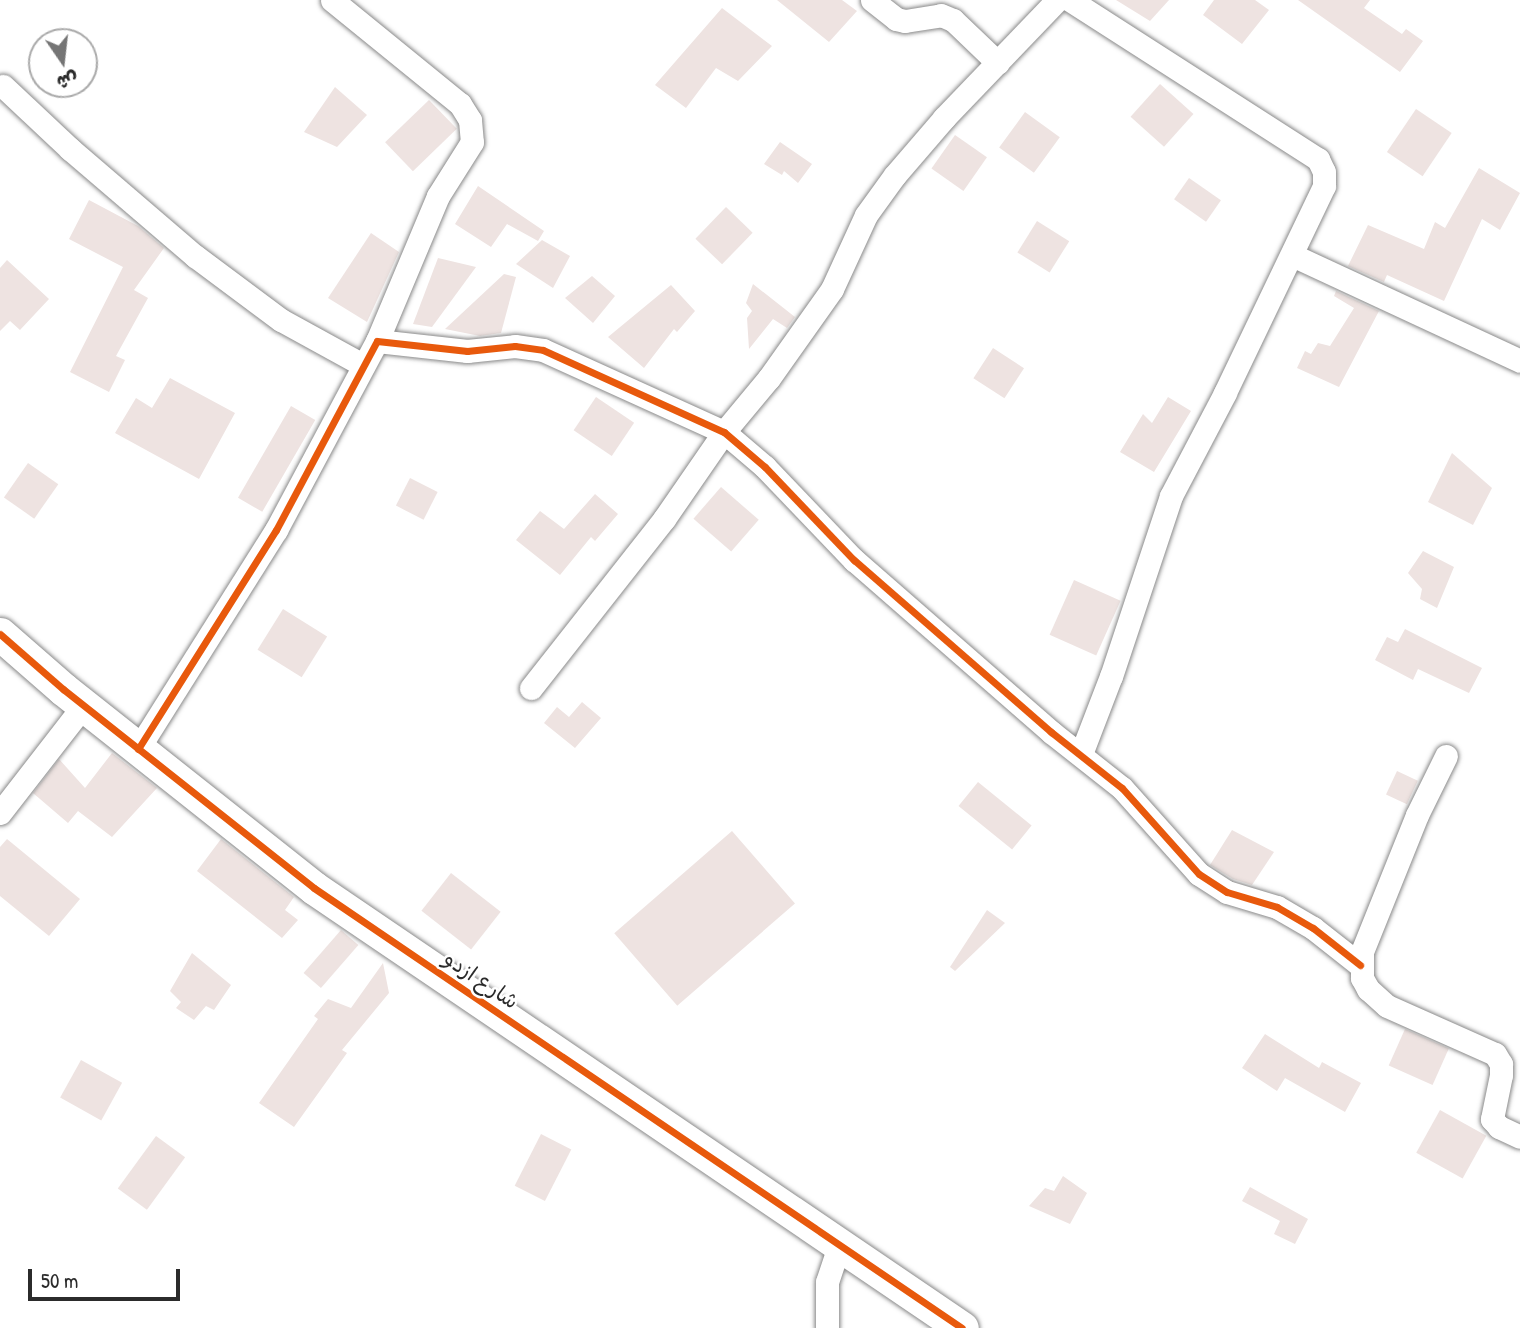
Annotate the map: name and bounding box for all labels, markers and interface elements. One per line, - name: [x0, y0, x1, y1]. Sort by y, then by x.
- north arrow: [28, 28, 98, 98]
- text: ش: [54, 66, 81, 97]
- street label: شارع ازدو: [439, 946, 523, 1014]
- scale bar: [32, 1254, 184, 1298]
- text: 50 m: [41, 1266, 78, 1295]

